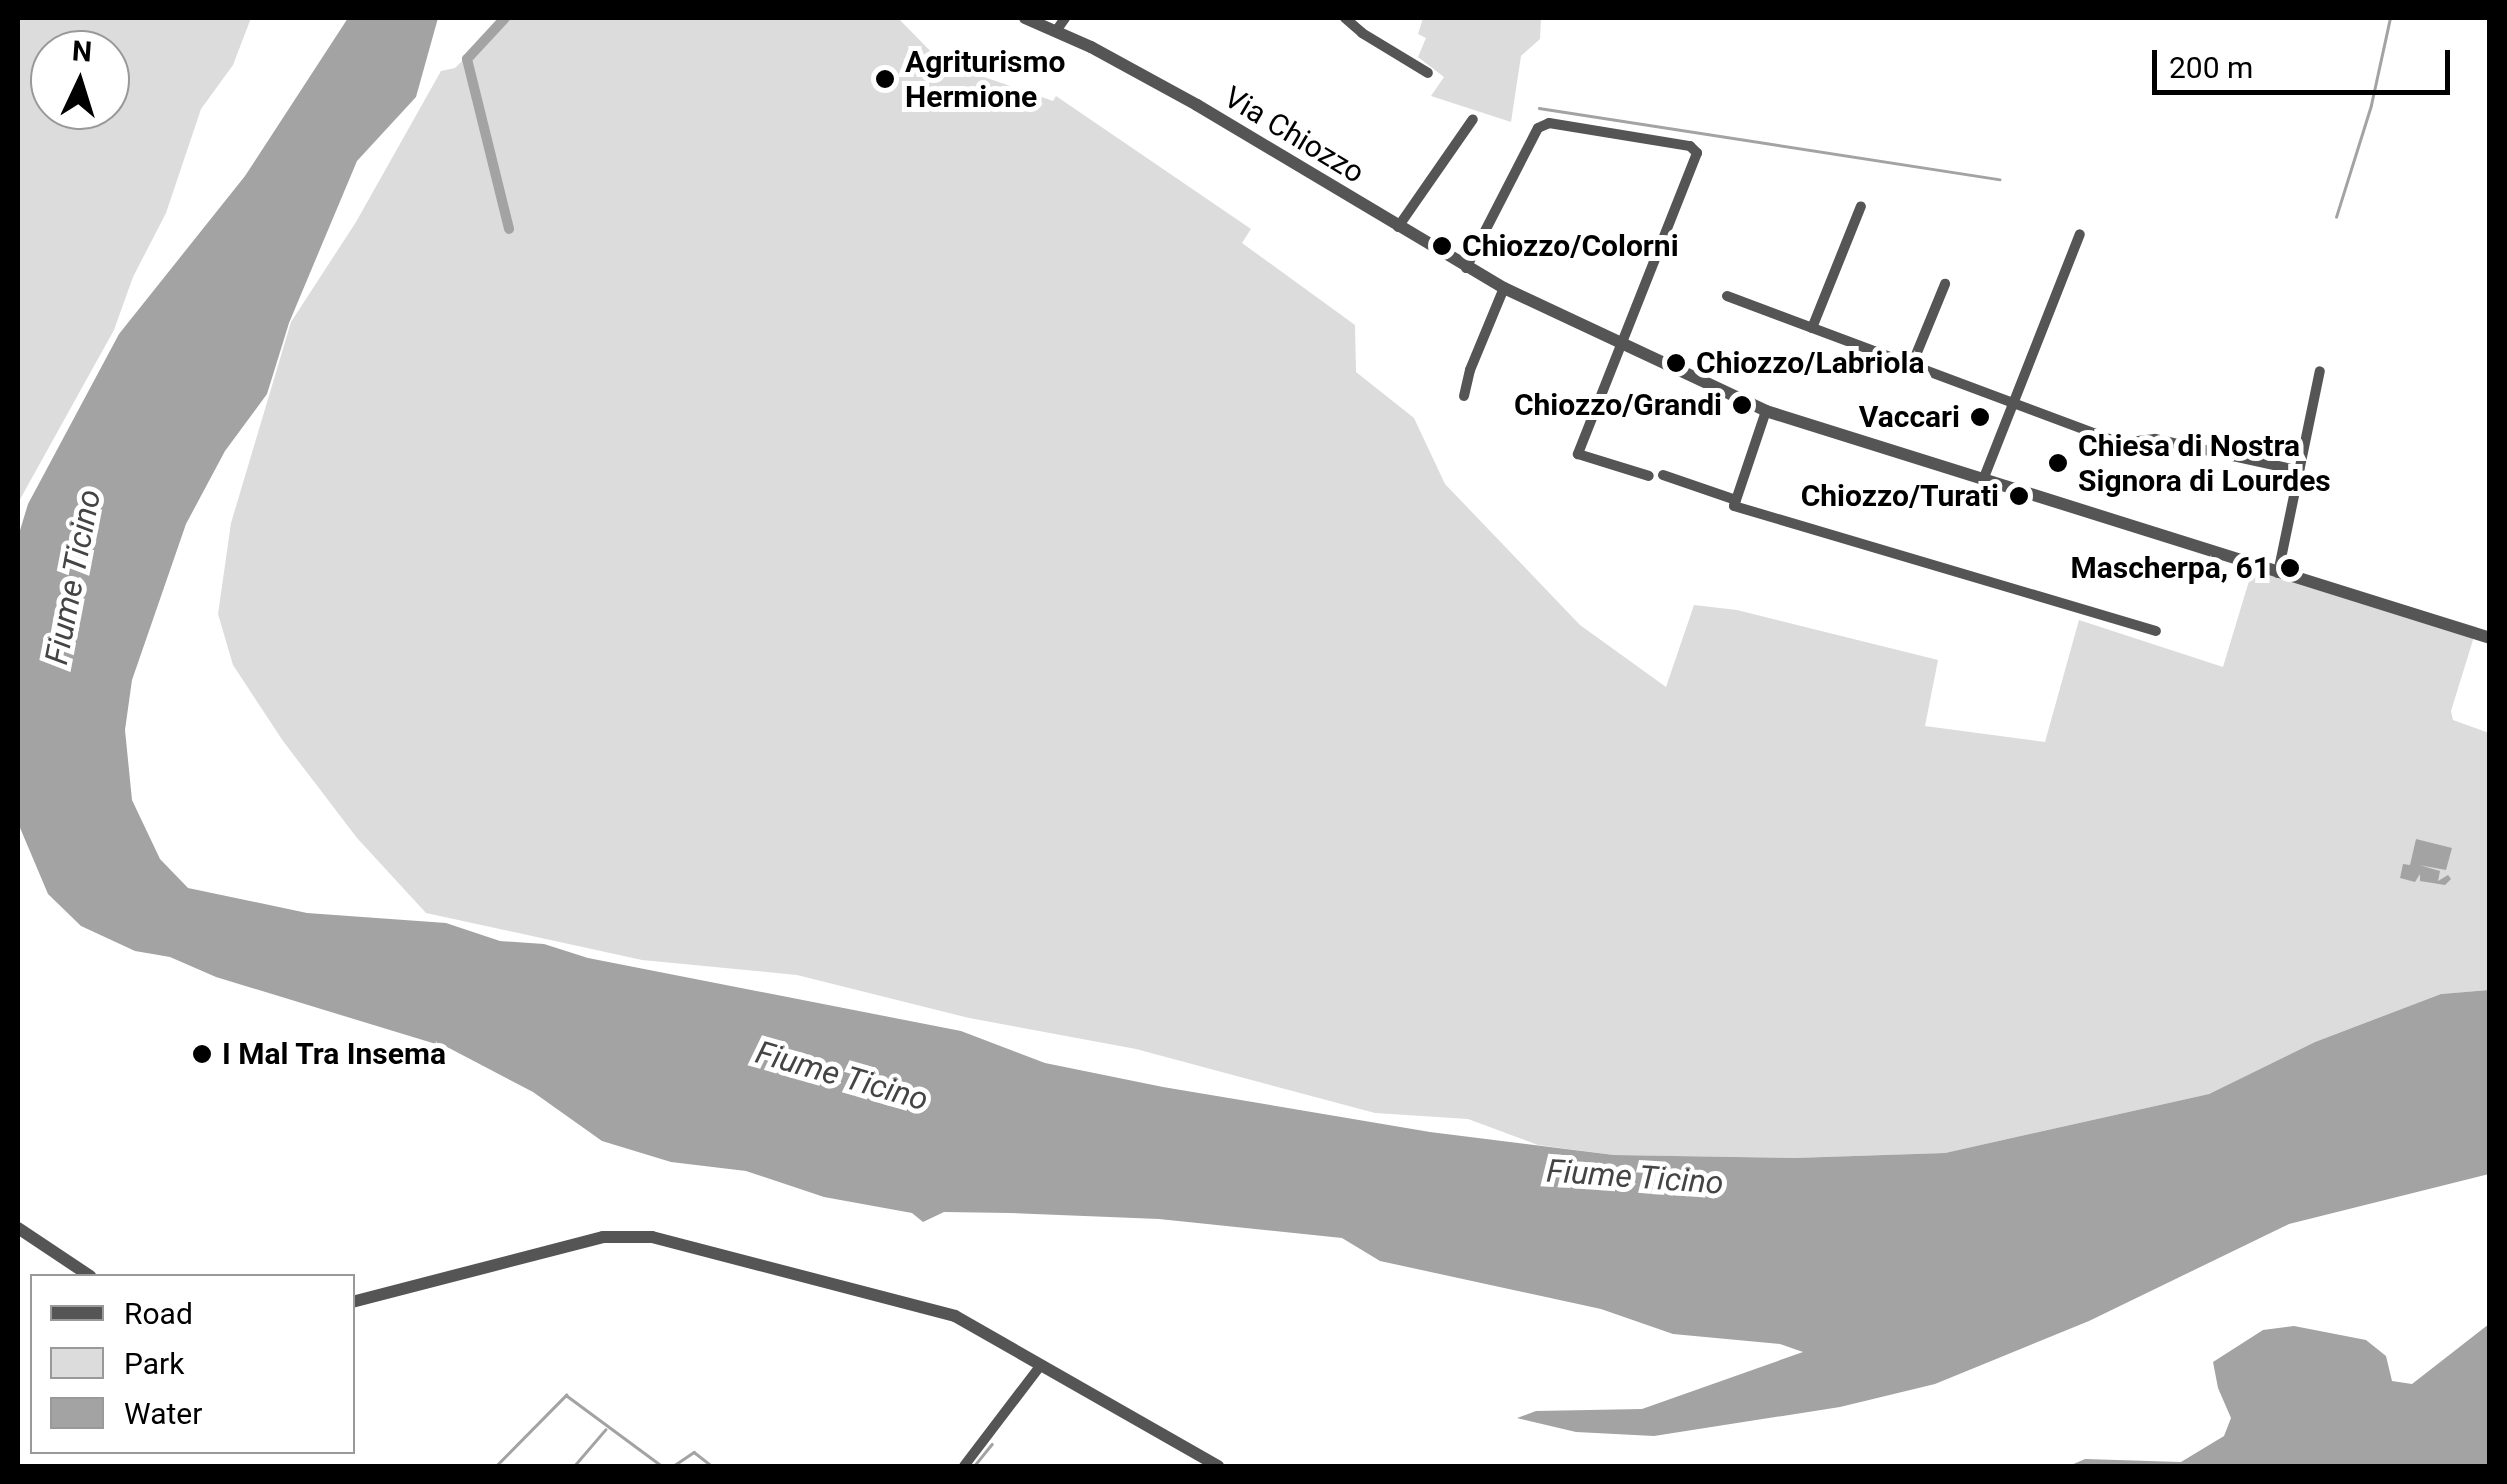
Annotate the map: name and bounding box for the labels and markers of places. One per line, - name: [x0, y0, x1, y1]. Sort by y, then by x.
- place label: Agriturismo Hermione: [905, 44, 1065, 114]
- marker: Agriturismo Hermione: [874, 68, 896, 90]
- place label: Chiozzo/Colorni: [1462, 228, 1679, 264]
- marker: Chiozzo/Colorni: [1431, 235, 1453, 257]
- place label: Chiozzo/Labriola: [1696, 345, 1924, 381]
- marker: Chiozzo/Labriola: [1665, 352, 1687, 374]
- place label: Chiozzo/Grandi: [1514, 387, 1722, 423]
- marker: Chiozzo/Grandi: [1731, 394, 1753, 416]
- place label: Vaccari: [1859, 399, 1960, 435]
- marker: Vaccari: [1969, 406, 1991, 428]
- place label: Chiesa di Nostra Signora di Lourdes: [2078, 428, 2331, 498]
- marker: Chiesa di Nostra Signora di Lourdes: [2047, 452, 2069, 474]
- place label: Chiozzo/Turati: [1801, 478, 1999, 514]
- marker: Chiozzo/Turati: [2008, 485, 2030, 507]
- place label: Mascherpa, 61: [2070, 550, 2270, 586]
- marker: Mascherpa, 61: [2279, 557, 2301, 579]
- place label: I Mal Tra Insema: [222, 1036, 447, 1072]
- marker: I Mal Tra Insema: [191, 1043, 213, 1065]

